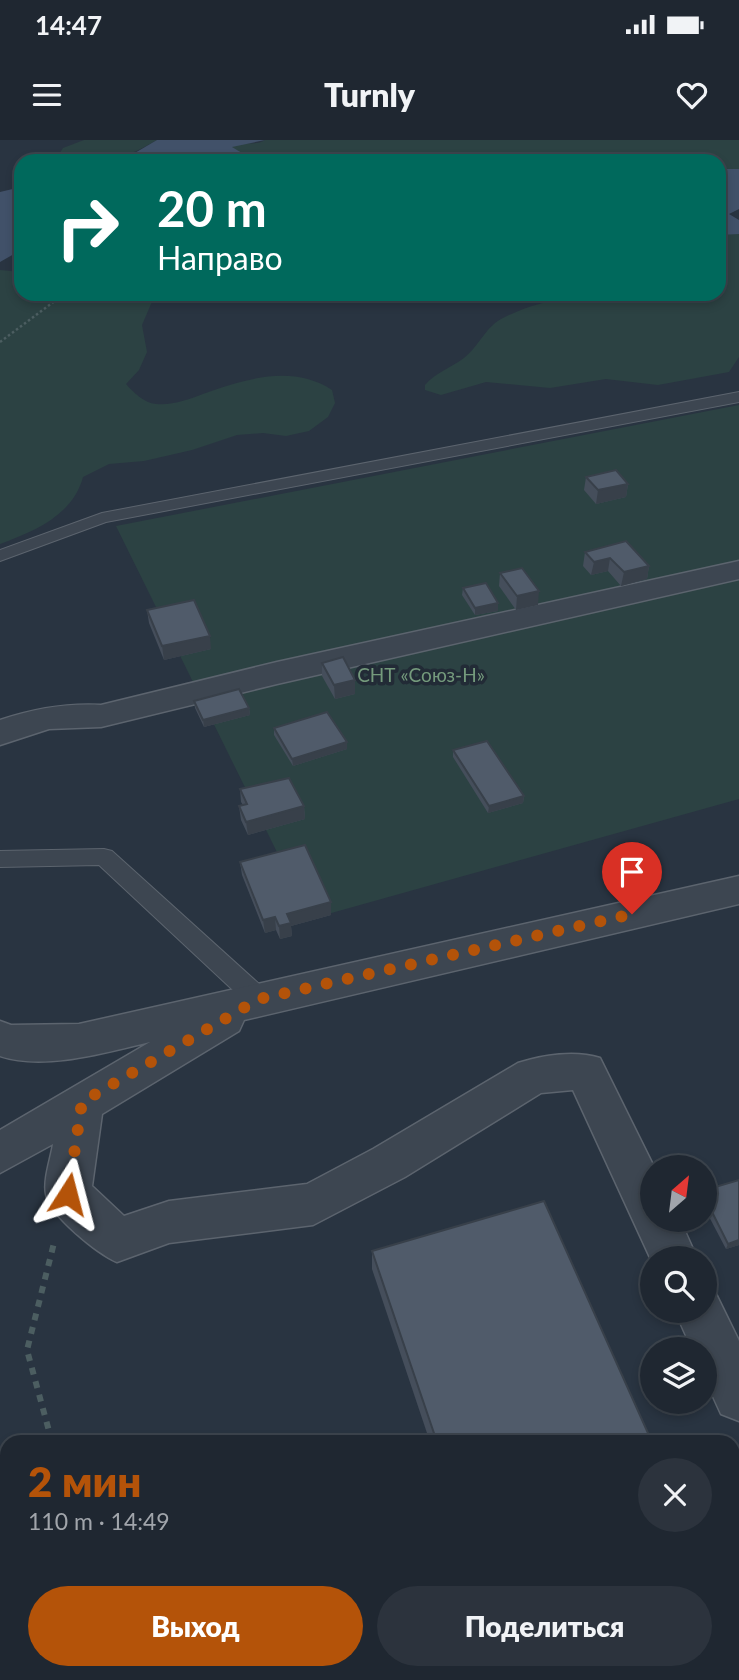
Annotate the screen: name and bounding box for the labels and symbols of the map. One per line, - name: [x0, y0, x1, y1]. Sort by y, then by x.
- park label: СНТ «Союз-Н»: [357, 663, 485, 686]
- pin: [602, 842, 662, 914]
- north arrow: [640, 1155, 718, 1232]
- position arrow: [31, 1157, 105, 1231]

